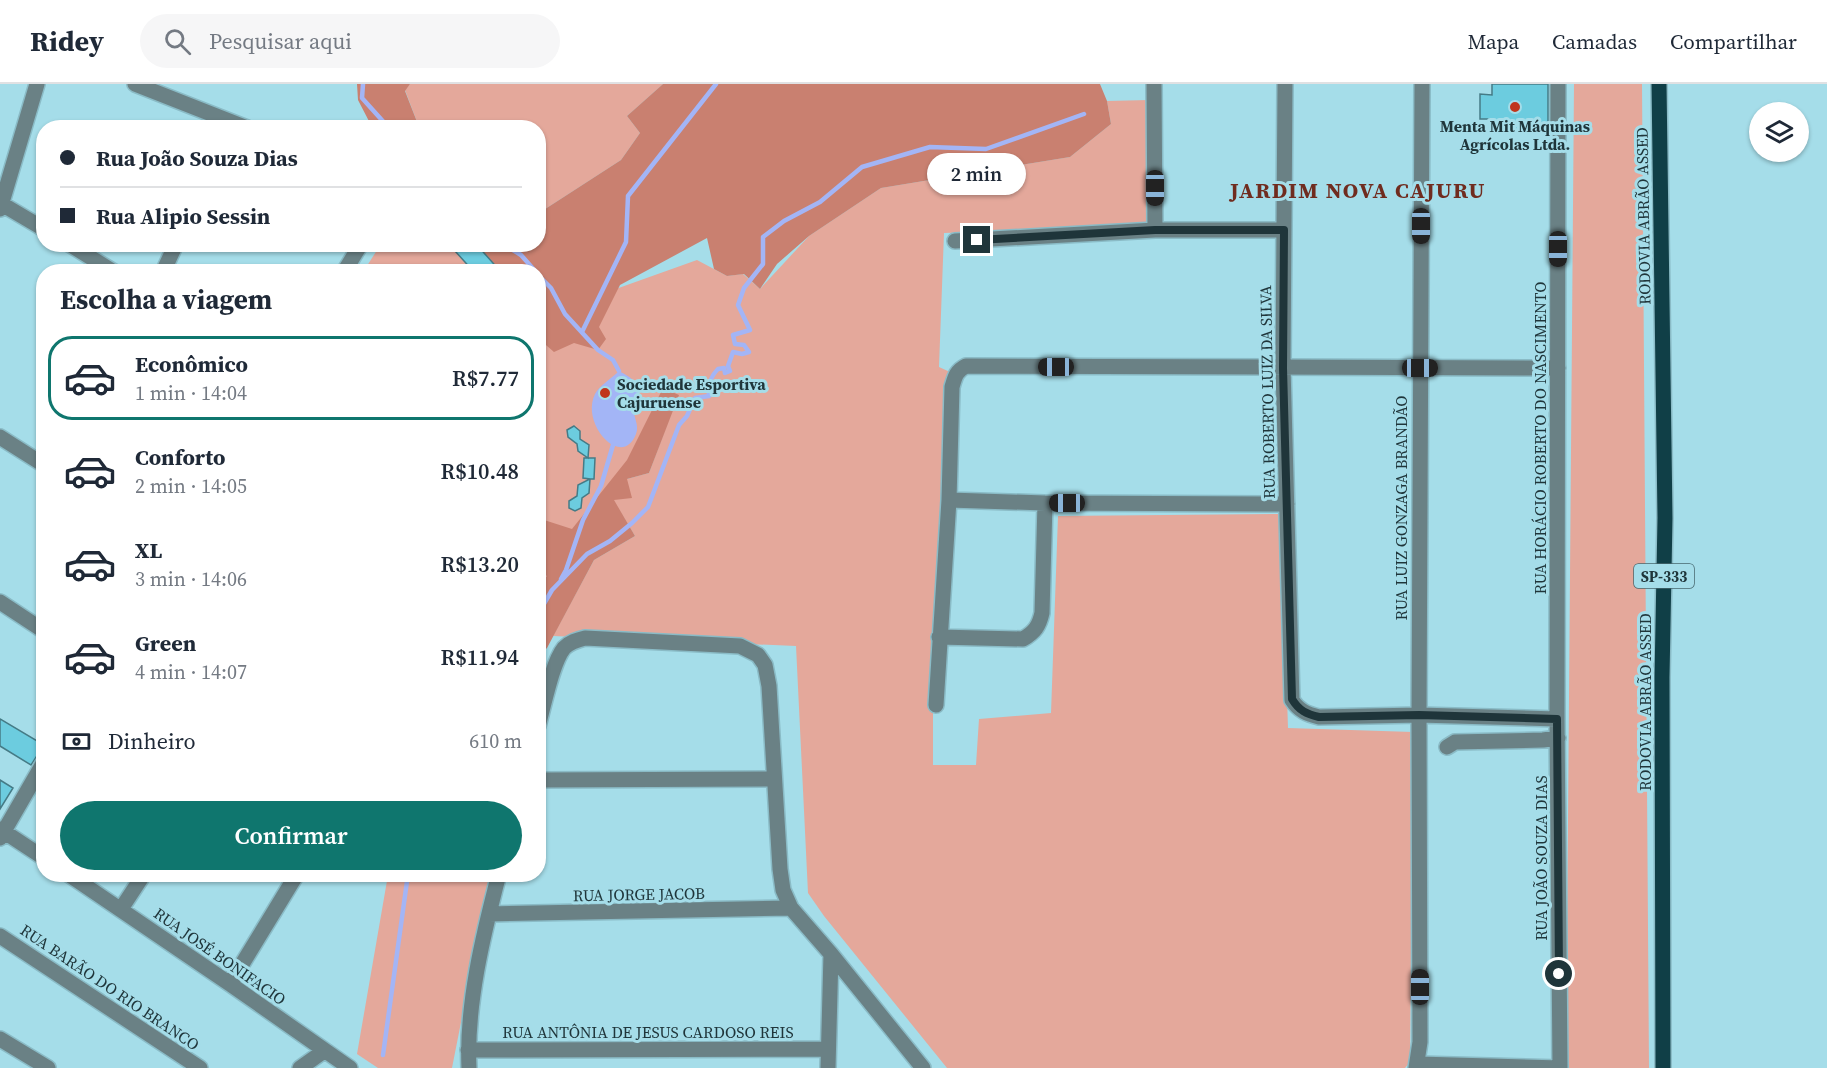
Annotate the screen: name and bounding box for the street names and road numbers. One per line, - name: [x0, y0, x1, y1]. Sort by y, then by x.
- street label: RODOVIA ABRÃO ASSED: [1630, 127, 1656, 305]
- street label: RUA HORÁCIO ROBERTO DO NASCIMENTO: [1529, 281, 1551, 595]
- street label: RUA ROBERTO LUIZ DA SILVA: [1254, 285, 1280, 499]
- street label: RUA LUIZ GONZAGA BRANDÃO: [1390, 396, 1412, 620]
- road number: SP-333: [1634, 564, 1694, 588]
- street label: RODOVIA ABRÃO ASSED: [1634, 613, 1656, 791]
- street label: RUA JOÃO SOUZA DIAS: [1530, 775, 1552, 941]
- street label: RUA JORGE JACOB: [573, 882, 705, 906]
- street label: RUA JOSÉ BONIFACIO: [150, 902, 290, 1010]
- street label: RUA BARÃO DO RIO BRANCO: [16, 919, 204, 1055]
- street label: RUA ANTÔNIA DE JESUS CARDOSO REIS: [502, 1021, 794, 1043]

